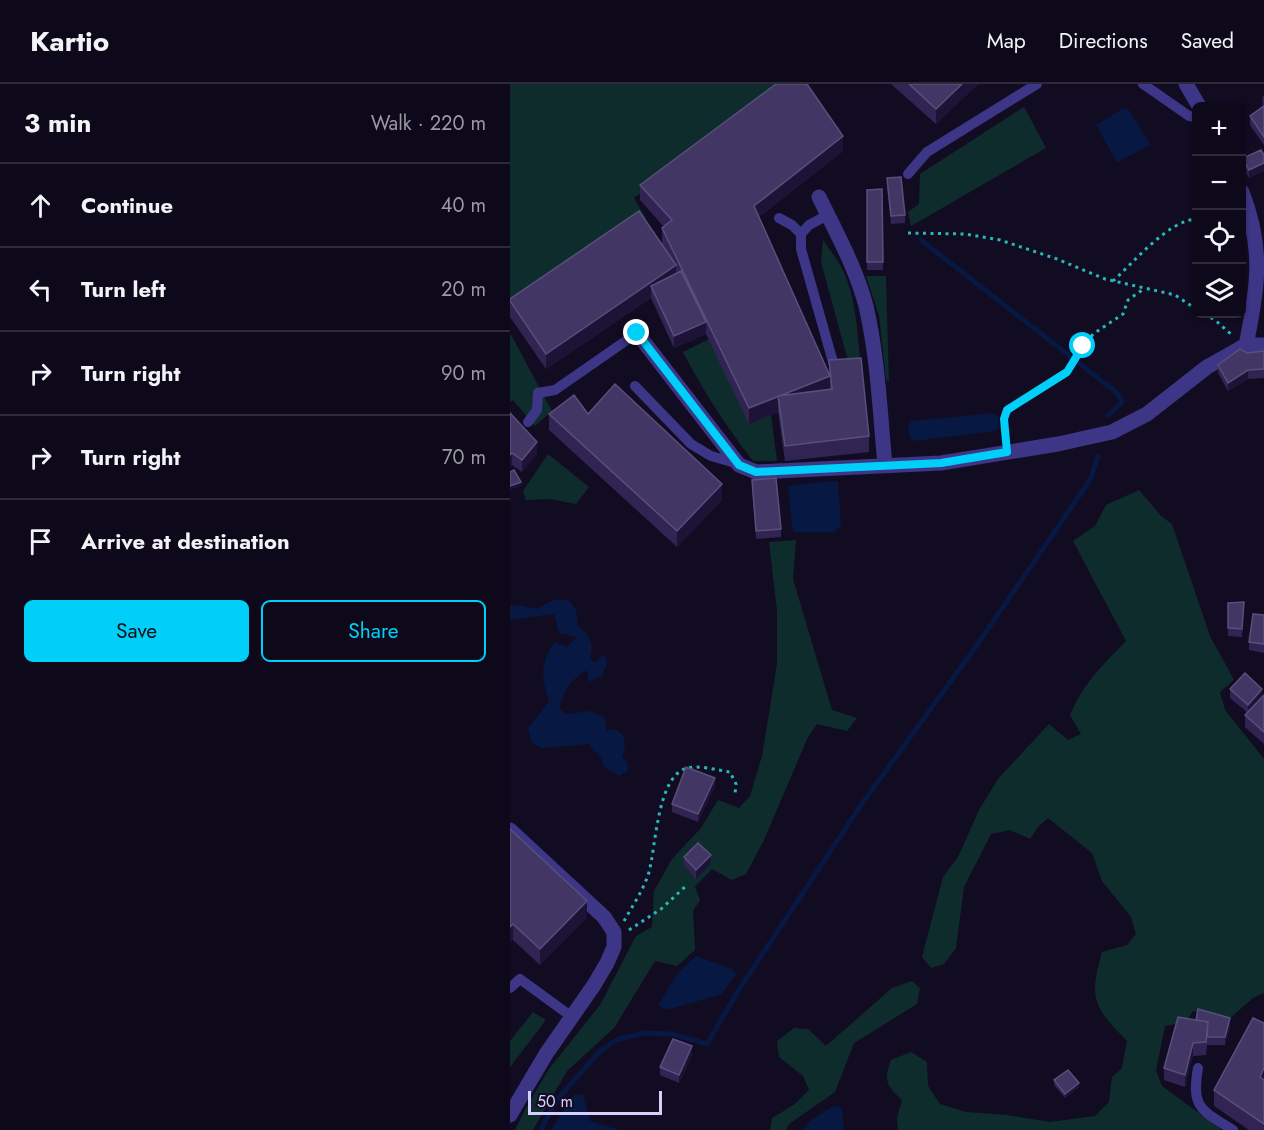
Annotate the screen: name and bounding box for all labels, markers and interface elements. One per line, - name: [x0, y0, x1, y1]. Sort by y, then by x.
- text: Kartio: [30, 21, 109, 62]
- text: Map: [987, 26, 1026, 56]
- text: Directions: [1059, 26, 1148, 56]
- text: Saved: [1181, 26, 1234, 56]
- map controls: [1192, 102, 1246, 318]
- button: +: [1192, 102, 1246, 156]
- text: 3 min: [24, 104, 91, 142]
- text: Walk · 220 m: [371, 109, 486, 138]
- button: −: [1192, 156, 1246, 210]
- icon: ahead: [24, 189, 57, 222]
- text: Continue: [81, 189, 173, 221]
- text: 40 m: [441, 191, 486, 220]
- button: locate: [1192, 210, 1246, 264]
- button: layers: [1192, 264, 1246, 318]
- icon: left: [24, 273, 57, 306]
- text: Turn left: [81, 273, 166, 305]
- text: 20 m: [441, 275, 486, 304]
- route end: [623, 319, 649, 345]
- route start: [1069, 332, 1095, 358]
- icon: right: [24, 357, 57, 390]
- text: Turn right: [81, 357, 181, 389]
- text: 90 m: [441, 359, 486, 388]
- icon: right: [24, 441, 57, 474]
- text: Turn right: [81, 441, 181, 473]
- text: 70 m: [442, 443, 486, 472]
- icon: arrive: [24, 525, 57, 558]
- text: Arrive at destination: [81, 525, 290, 557]
- button: Save: [24, 600, 249, 662]
- button: Share: [261, 600, 486, 662]
- scale bar: [528, 1088, 662, 1116]
- text: 50 m: [537, 1090, 573, 1113]

